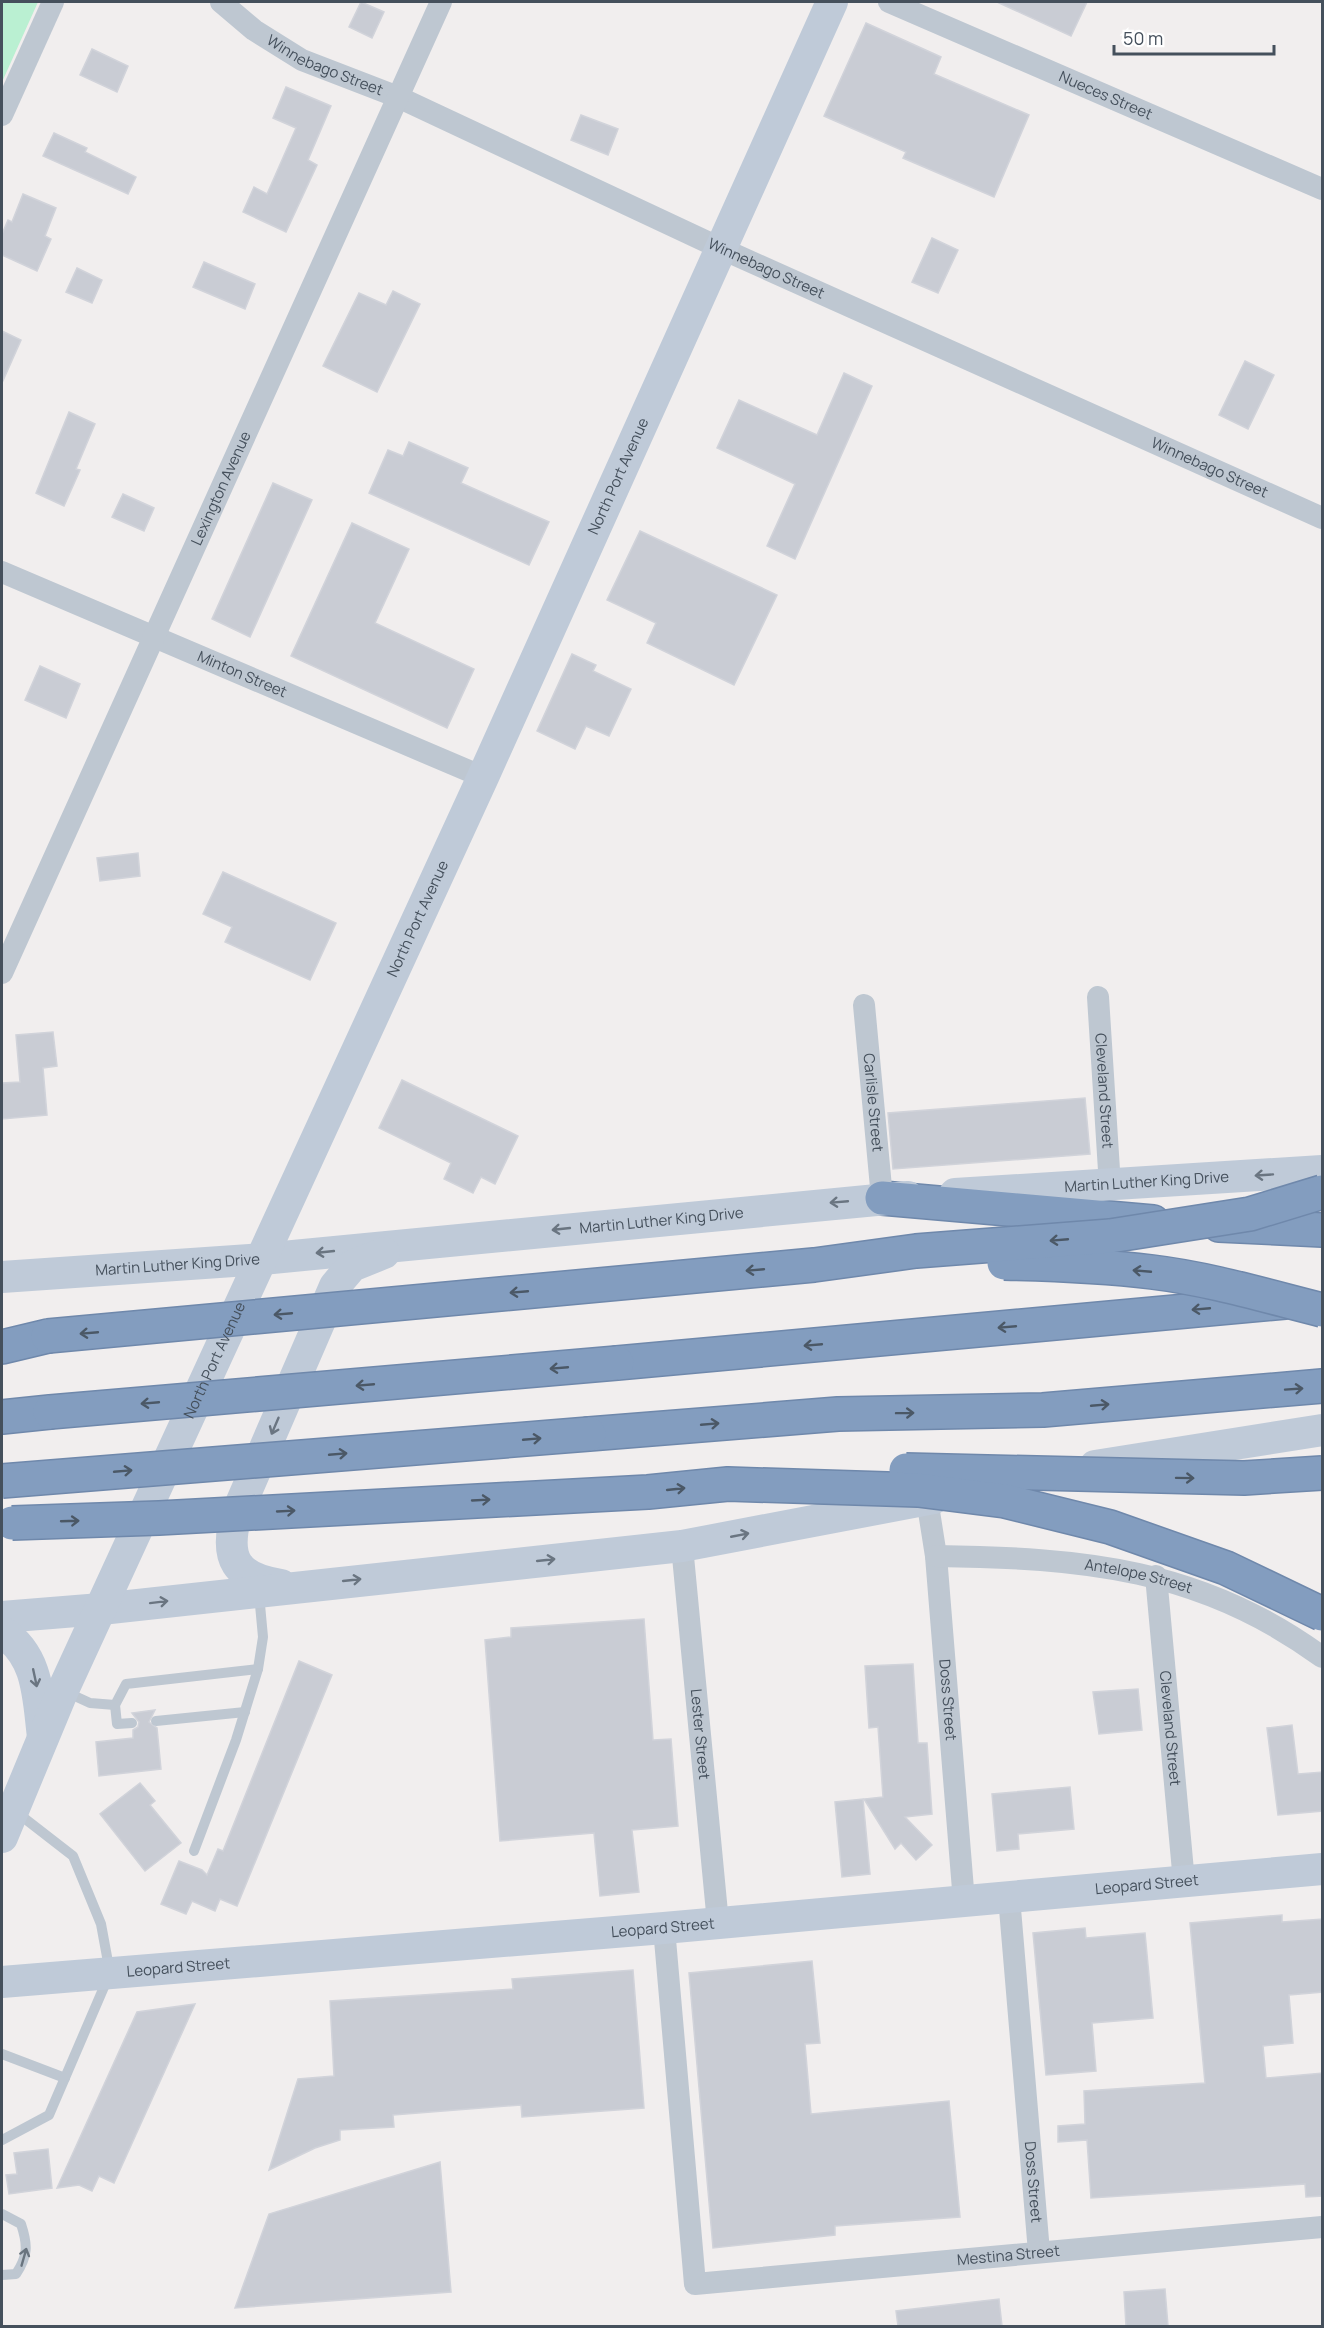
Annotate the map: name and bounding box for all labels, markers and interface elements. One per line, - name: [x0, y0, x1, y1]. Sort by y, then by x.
- scale bar: [1114, 18, 1274, 56]
- text: 50 m: [1123, 26, 1163, 50]
- street label: Winnebago Street: [263, 30, 386, 100]
- street label: Nueces Street: [1056, 66, 1156, 125]
- street label: Winnebago Street: [705, 233, 828, 304]
- street label: North Port Avenue: [582, 414, 654, 538]
- street label: Lexington Avenue: [186, 427, 256, 549]
- street label: Winnebago Street: [1148, 432, 1272, 502]
- street label: Minton Street: [194, 645, 290, 702]
- street label: North Port Avenue: [381, 857, 453, 980]
- street label: Cleveland Street: [1090, 1032, 1119, 1149]
- street label: Carlisle Street: [859, 1052, 889, 1153]
- street label: Martin Luther King Drive: [1064, 1166, 1230, 1197]
- one-way arrow: [1255, 1170, 1275, 1181]
- one-way arrow: [830, 1197, 849, 1208]
- street label: Martin Luther King Drive: [578, 1202, 745, 1238]
- one-way arrow: [552, 1224, 572, 1235]
- one-way arrow: [1050, 1235, 1070, 1246]
- one-way arrow: [316, 1247, 336, 1258]
- street label: Martin Luther King Drive: [95, 1248, 261, 1281]
- one-way arrow: [746, 1265, 766, 1276]
- one-way arrow: [1133, 1265, 1153, 1276]
- one-way arrow: [510, 1287, 530, 1298]
- street label: North Port Avenue: [178, 1298, 250, 1422]
- one-way arrow: [1192, 1304, 1212, 1315]
- one-way arrow: [274, 1309, 294, 1320]
- one-way arrow: [998, 1322, 1018, 1333]
- one-way arrow: [80, 1328, 100, 1339]
- one-way arrow: [804, 1340, 824, 1351]
- one-way arrow: [550, 1363, 570, 1374]
- one-way arrow: [355, 1380, 375, 1391]
- one-way arrow: [1283, 1383, 1303, 1394]
- one-way arrow: [140, 1398, 160, 1409]
- one-way arrow: [1089, 1399, 1109, 1410]
- one-way arrow: [894, 1407, 914, 1418]
- one-way arrow: [268, 1417, 280, 1435]
- one-way arrow: [700, 1419, 720, 1430]
- one-way arrow: [522, 1433, 542, 1444]
- one-way arrow: [327, 1448, 347, 1459]
- one-way arrow: [112, 1465, 132, 1476]
- one-way arrow: [1174, 1472, 1194, 1484]
- one-way arrow: [665, 1483, 685, 1494]
- one-way arrow: [470, 1494, 490, 1505]
- one-way arrow: [276, 1505, 296, 1516]
- one-way arrow: [60, 1515, 80, 1527]
- one-way arrow: [729, 1529, 749, 1540]
- one-way arrow: [536, 1554, 556, 1565]
- street label: Antelope Street: [1083, 1554, 1195, 1598]
- one-way arrow: [342, 1574, 362, 1585]
- one-way arrow: [148, 1596, 168, 1607]
- street label: Doss Street: [934, 1658, 962, 1741]
- one-way arrow: [29, 1668, 41, 1687]
- street label: Cleveland Street: [1155, 1670, 1186, 1787]
- street label: Lester Street: [686, 1688, 715, 1781]
- street label: Leopard Street: [1094, 1869, 1199, 1899]
- street label: Leopard Street: [610, 1913, 715, 1942]
- street label: Leopard Street: [126, 1952, 231, 1982]
- street label: Doss Street: [1020, 2140, 1047, 2224]
- street label: Mestina Street: [956, 2240, 1061, 2270]
- one-way arrow: [19, 2247, 30, 2266]

